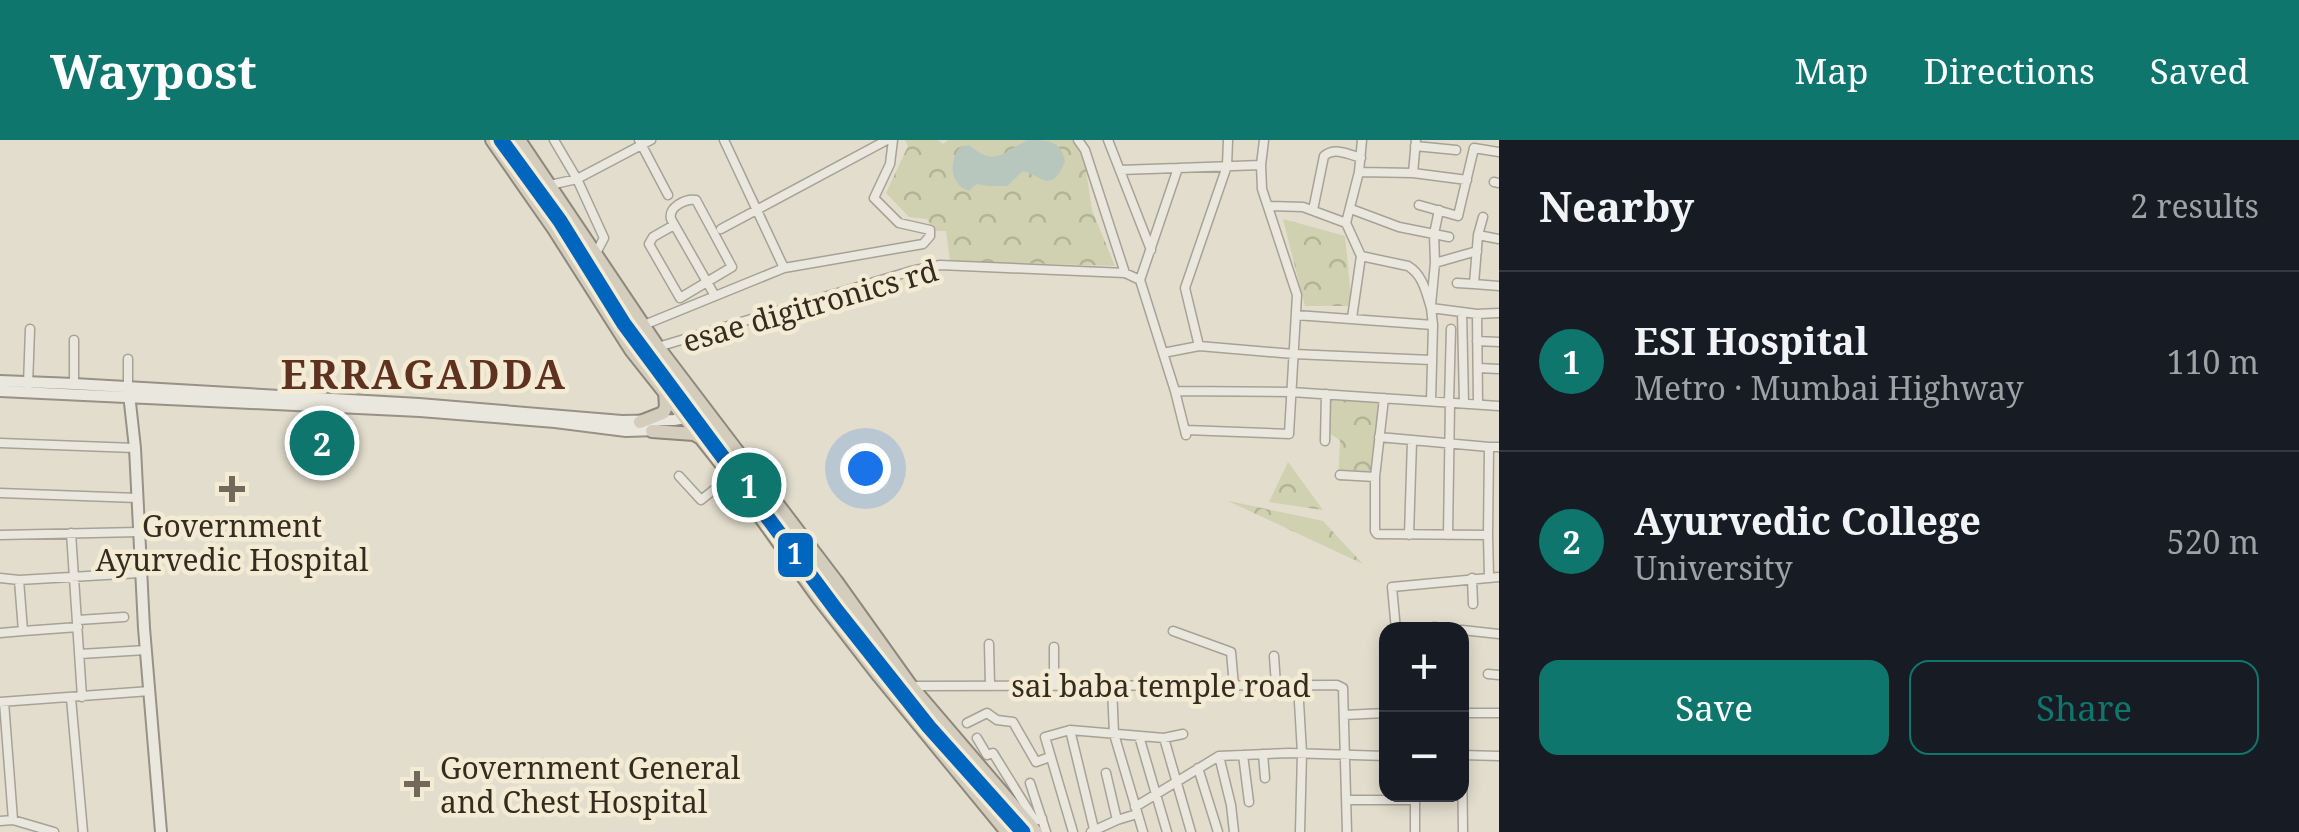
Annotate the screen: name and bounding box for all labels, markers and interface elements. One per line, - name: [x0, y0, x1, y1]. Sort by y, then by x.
- text: Waypost: [50, 38, 257, 103]
- text: Map: [1795, 47, 1869, 94]
- text: Directions: [1924, 47, 2095, 94]
- text: Saved: [2150, 47, 2249, 94]
- text: Nearby: [1539, 177, 1694, 234]
- text: 2 results: [2130, 184, 2259, 227]
- street label: esae digitronics rd: [678, 249, 942, 361]
- text: ESI Hospital: [1634, 314, 1868, 366]
- text: 1: [1562, 340, 1581, 383]
- text: 110 m: [2167, 340, 2259, 383]
- district label: ERRAGADDA: [281, 346, 567, 401]
- text: Metro · Mumbai Highway: [1634, 366, 2024, 409]
- pin: 2: [290, 406, 354, 480]
- your location: [840, 443, 891, 494]
- pin: 1: [716, 448, 782, 522]
- marker: Government Ayurvedic Hospital: [219, 476, 245, 502]
- text: Ayurvedic College: [1634, 494, 1981, 546]
- place label: Government Ayurvedic Hospital: [95, 505, 369, 580]
- text: 2: [1562, 520, 1581, 563]
- text: 520 m: [2167, 520, 2259, 563]
- line badge: 1: [776, 531, 815, 579]
- text: 1: [787, 534, 803, 572]
- text: University: [1634, 546, 1793, 589]
- map controls: [1379, 622, 1469, 802]
- button: +: [1379, 622, 1469, 712]
- button: Save: [1539, 660, 1889, 755]
- button: Share: [1909, 660, 2259, 755]
- street label: sai baba temple road: [1011, 665, 1311, 706]
- button: −: [1379, 712, 1469, 802]
- place label: Government General and Chest Hospital: [440, 747, 740, 822]
- marker: Government General and Chest Hospital: [404, 771, 430, 797]

